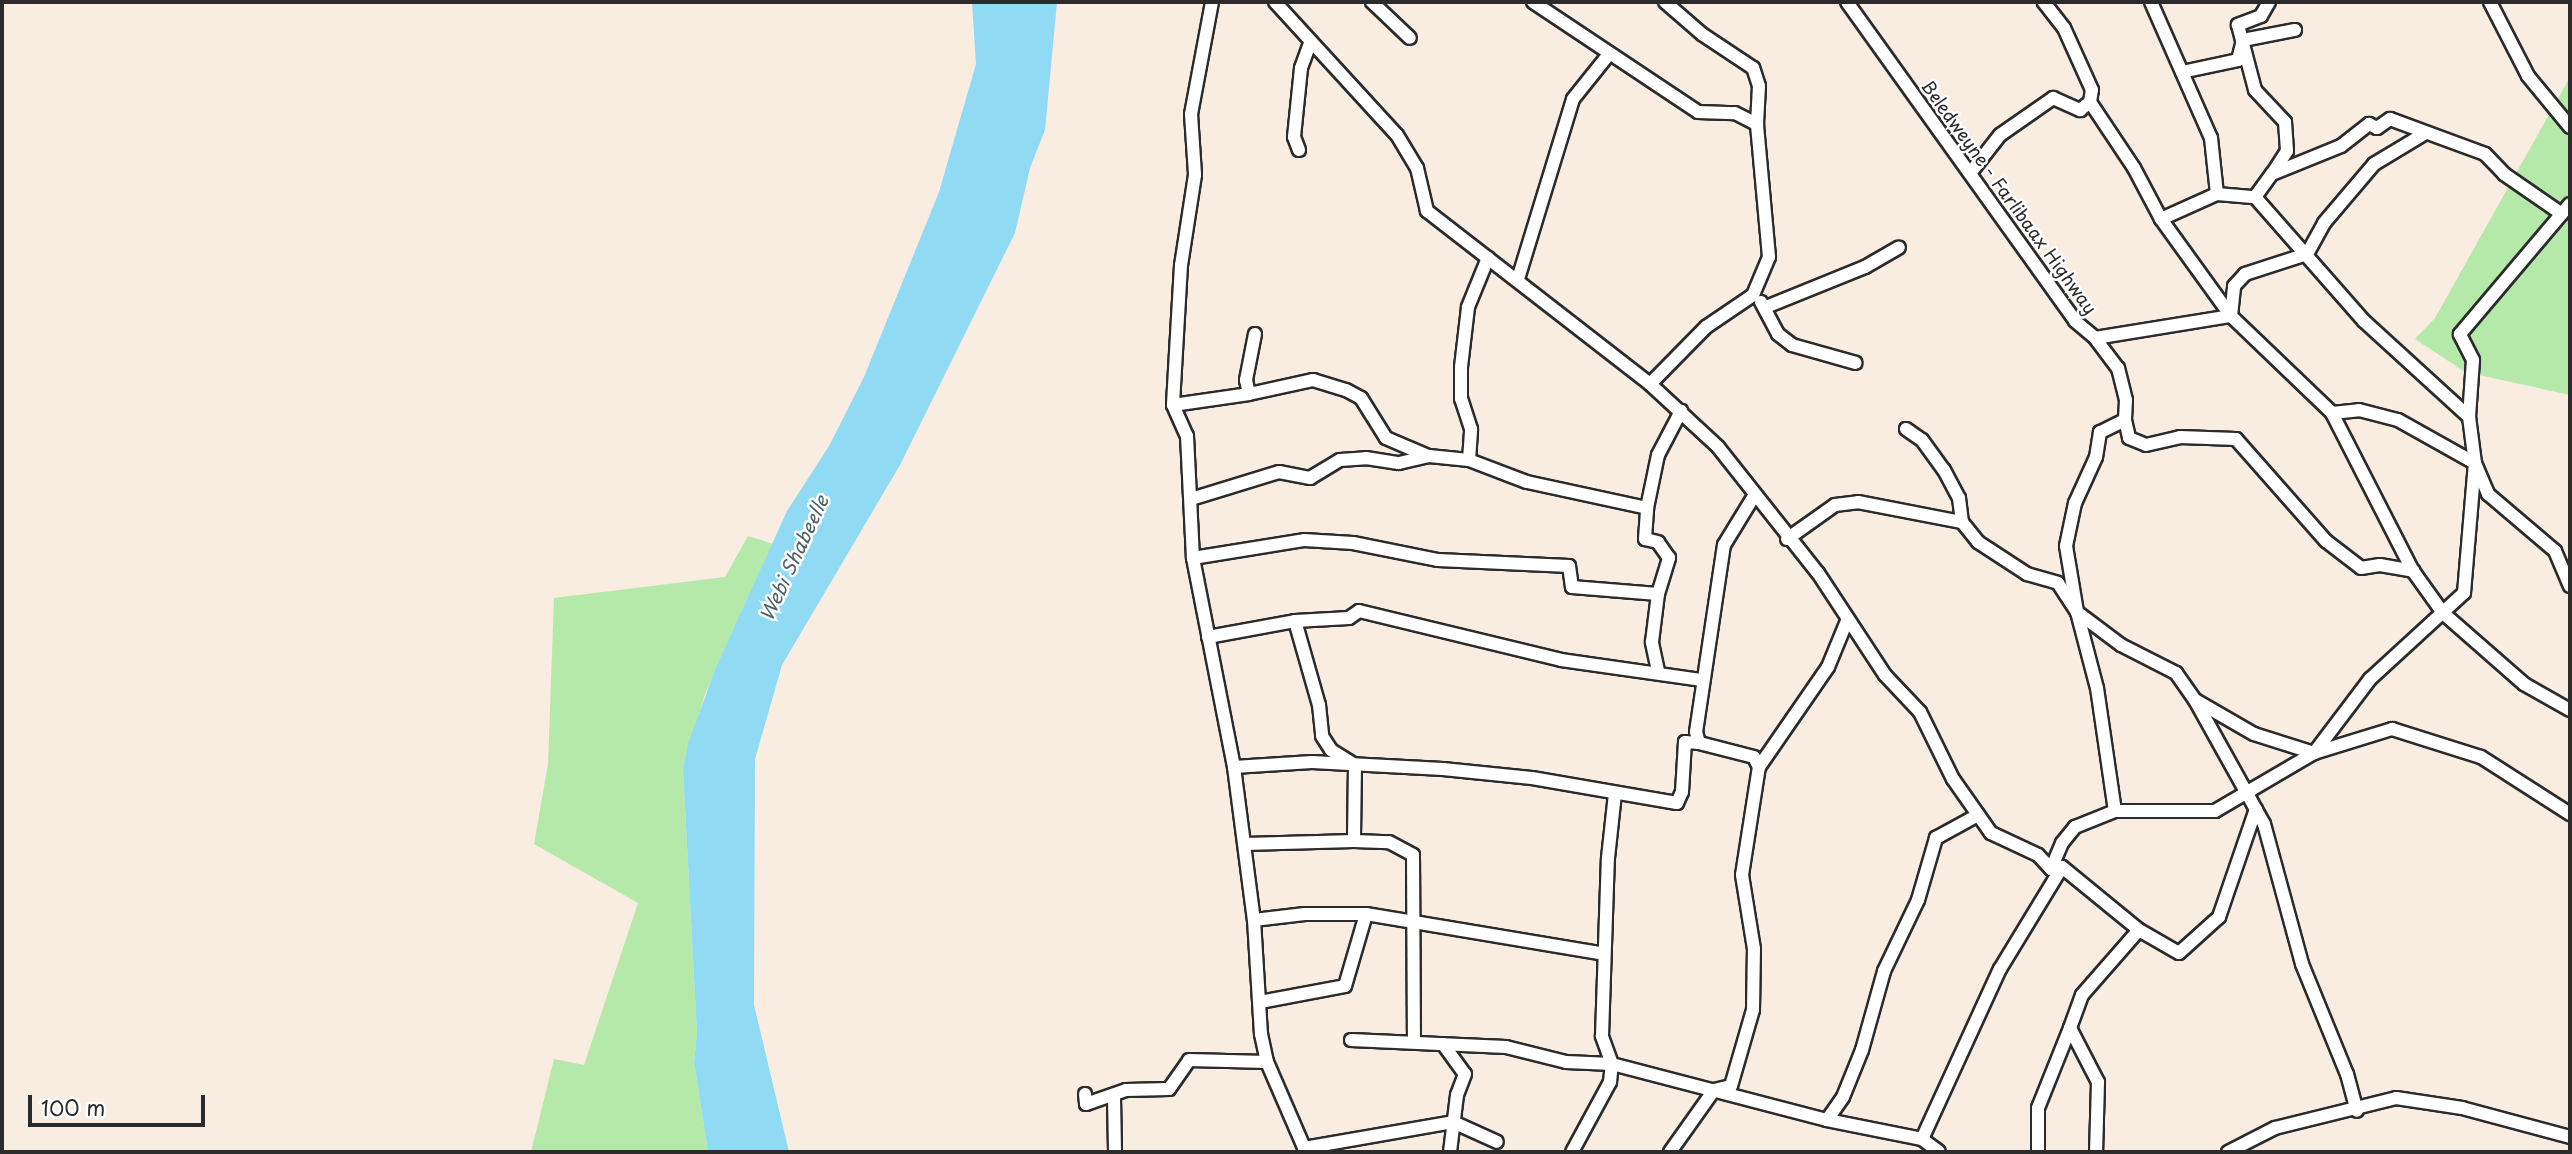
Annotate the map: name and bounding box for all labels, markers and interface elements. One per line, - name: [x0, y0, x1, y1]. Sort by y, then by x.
- street label: Beledweyne - Farlibaax Highway: [1917, 76, 2101, 318]
- water label: Webi Shabeelle: [755, 491, 833, 625]
- scale bar: [32, 1080, 208, 1124]
- text: 100 m: [41, 1091, 105, 1123]

